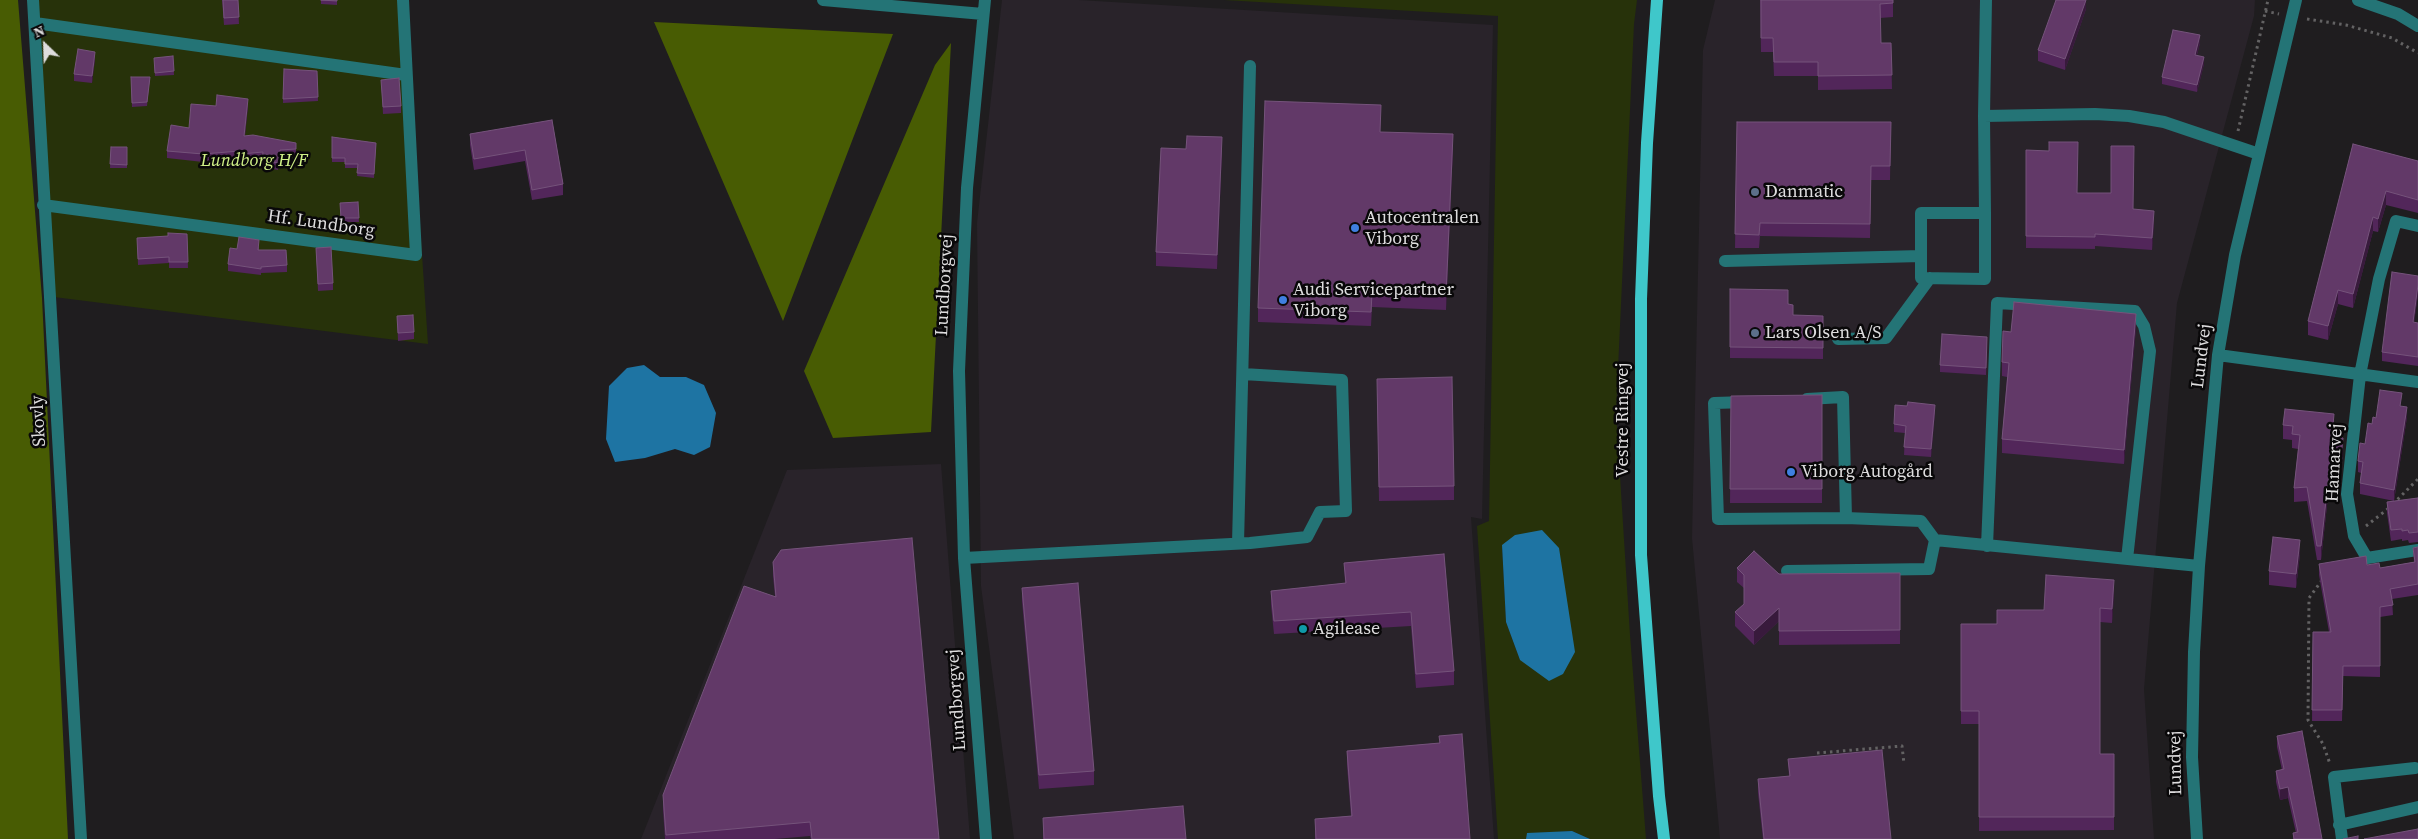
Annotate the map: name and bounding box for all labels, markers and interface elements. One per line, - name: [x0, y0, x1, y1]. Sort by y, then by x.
- north arrow: [20, 20, 70, 70]
- text: N: [30, 20, 48, 43]
- park label: Lundborg H/F: [200, 150, 308, 172]
- place label: Danmatic: [1765, 181, 1843, 203]
- marker: Danmatic: [1749, 186, 1761, 198]
- street label: Hf. Lundborg: [266, 206, 376, 242]
- place label: Autocentralen Viborg: [1365, 207, 1479, 250]
- marker: Autocentralen Viborg: [1349, 222, 1361, 234]
- street label: Lundborgvej: [932, 234, 958, 336]
- place label: Audi Servicepartner Viborg: [1293, 279, 1454, 322]
- marker: Audi Servicepartner Viborg: [1277, 294, 1289, 306]
- place label: Lars Olsen A/S: [1765, 322, 1882, 344]
- street label: Lundvej: [2187, 323, 2217, 389]
- marker: Lars Olsen A/S: [1749, 327, 1761, 339]
- street label: Vestre Ringvej: [1612, 363, 1634, 477]
- street label: Skovly: [27, 395, 51, 447]
- street label: Hamarvej: [2322, 423, 2348, 503]
- place label: Viborg Autogård: [1801, 461, 1933, 483]
- marker: Viborg Autogård: [1785, 466, 1797, 478]
- place label: Agilease: [1313, 618, 1380, 640]
- marker: Agilease: [1297, 623, 1309, 635]
- street label: Lundborgvej: [943, 648, 971, 752]
- street label: Lundvej: [2165, 731, 2187, 795]

